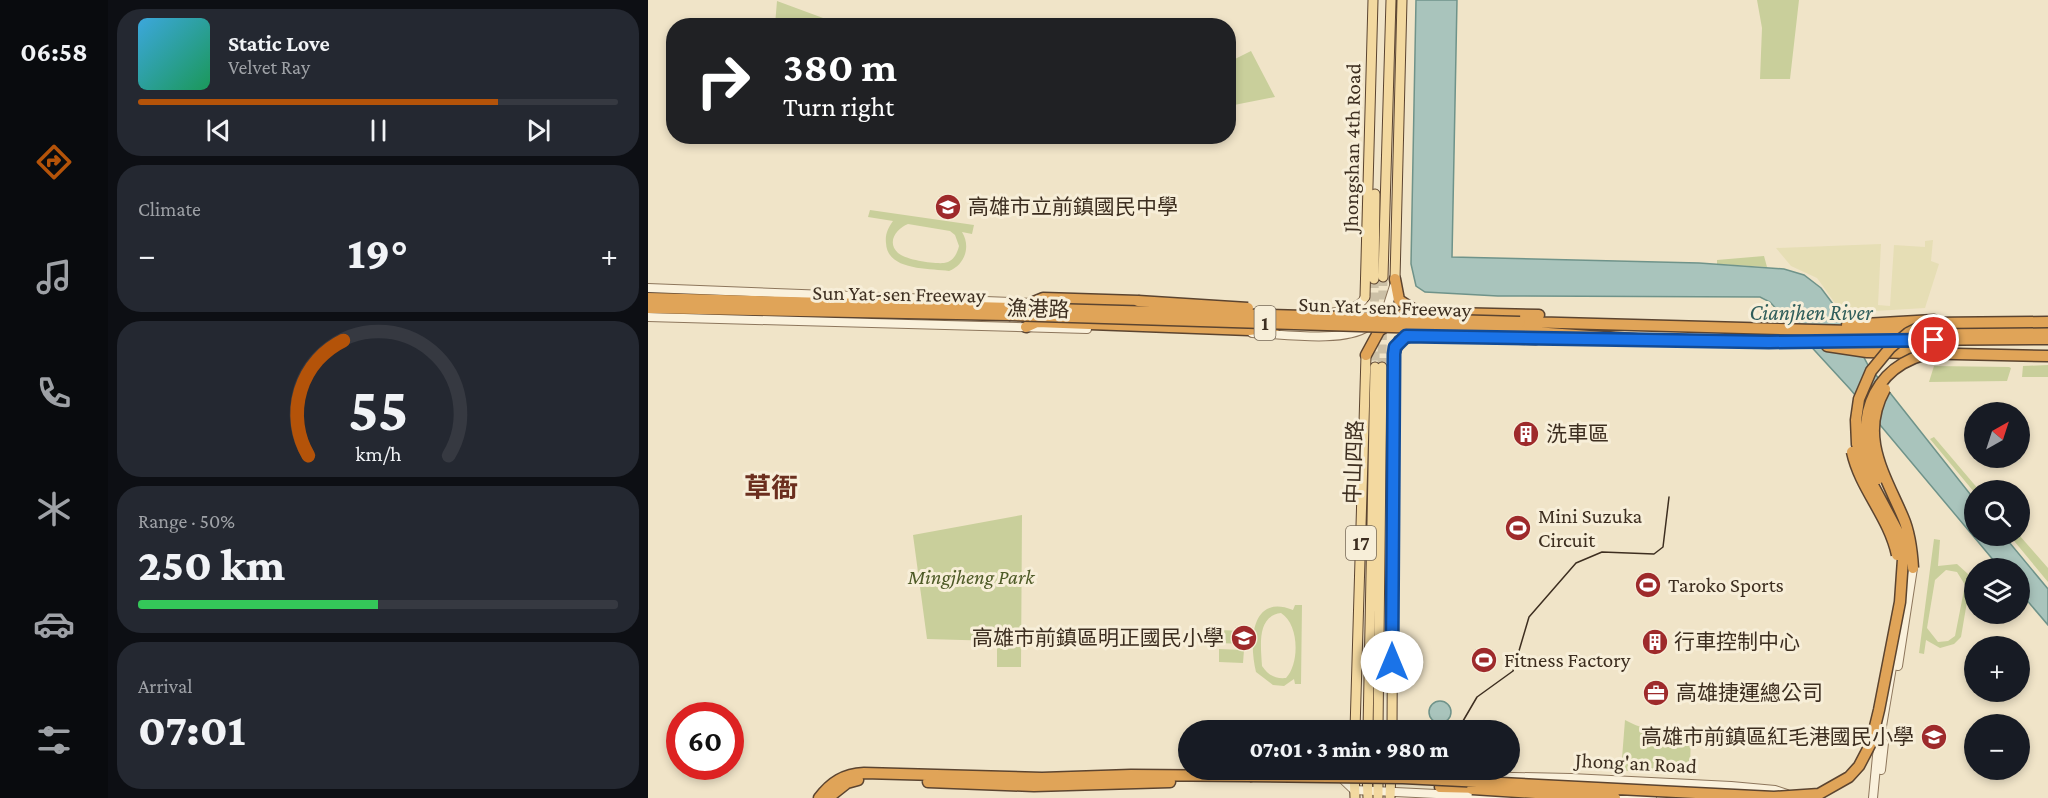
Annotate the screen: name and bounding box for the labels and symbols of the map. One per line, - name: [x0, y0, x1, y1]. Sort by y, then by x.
- street label: Jhongshan 4th Road: [1338, 63, 1365, 235]
- school or university icon: 高雄市立前鎮國民中學: [933, 192, 963, 222]
- place label: 高雄市立前鎮國民中學: [968, 195, 1178, 219]
- street label: Sun Yat-sen Freeway: [812, 280, 986, 308]
- street label: Sun Yat-sen Freeway: [1298, 292, 1472, 322]
- street label: 漁港路: [1006, 296, 1070, 322]
- water label: Cianjhen River: [1749, 300, 1874, 326]
- road number: 1: [1254, 306, 1276, 340]
- pin: [1908, 314, 1959, 365]
- north arrow: [1964, 402, 2030, 468]
- building icon: 洗車區: [1511, 419, 1541, 449]
- street label: 中山四路: [1341, 420, 1367, 504]
- place label: 洗車區: [1546, 422, 1609, 446]
- district label: 草衙: [744, 473, 798, 503]
- place label: Mini Suzuka Circuit: [1538, 504, 1643, 552]
- sports icon: Mini Suzuka Circuit: [1503, 513, 1533, 543]
- road number: 17: [1346, 526, 1376, 560]
- park label: Mingjheng Park: [907, 565, 1035, 589]
- sports icon: Taroko Sports: [1633, 570, 1663, 600]
- place label: Taroko Sports: [1668, 573, 1784, 597]
- school or university icon: 高雄市前鎮區明正國民小學: [1229, 623, 1259, 653]
- place label: 高雄市前鎮區明正國民小學: [972, 626, 1224, 650]
- building icon: 行車控制中心: [1640, 627, 1670, 657]
- position arrow: [1360, 630, 1424, 694]
- place label: 行車控制中心: [1674, 630, 1800, 654]
- sports icon: Fitness Factory: [1469, 645, 1499, 675]
- place label: Fitness Factory: [1504, 648, 1631, 672]
- office icon: 高雄捷運總公司: [1641, 678, 1671, 708]
- place label: 高雄捷運總公司: [1676, 681, 1823, 705]
- speed limit sign: 60: [666, 702, 744, 780]
- school or university icon: 高雄市前鎮區紅毛港國民小學: [1919, 722, 1949, 752]
- place label: 高雄市前鎮區紅毛港國民小學: [1641, 725, 1914, 749]
- street label: Jhong'an Road: [1573, 748, 1697, 778]

